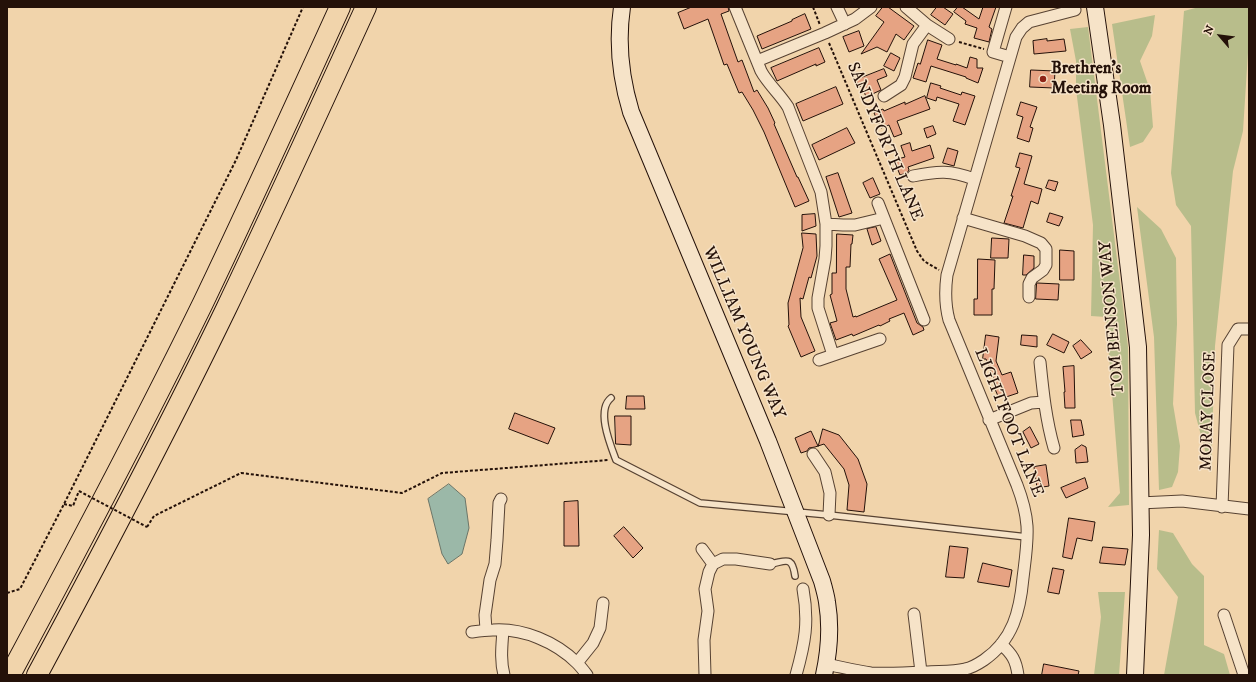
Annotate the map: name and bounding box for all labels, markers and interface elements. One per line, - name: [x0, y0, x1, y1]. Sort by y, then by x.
- north arrow: [1200, 16, 1240, 56]
- text: N: [1201, 23, 1218, 38]
- place label: Brethren's Meeting Room: [1051, 59, 1152, 99]
- street label: SANDYFORTH LANE: [841, 60, 927, 224]
- marker: Brethren's Meeting Room: [1038, 74, 1048, 84]
- street label: TOM BENSON WAY: [1096, 240, 1130, 396]
- street label: WILLIAM YOUNG WAY: [697, 244, 789, 422]
- street label: LIGHTFOOT LANE: [969, 346, 1047, 500]
- street label: MORAY CLOSE: [1197, 351, 1221, 471]

